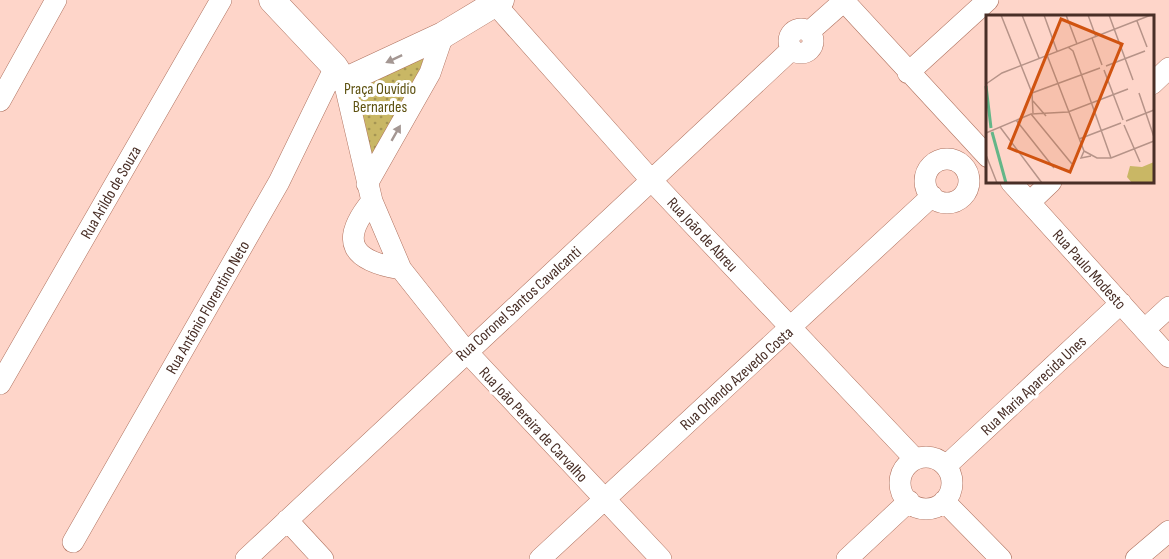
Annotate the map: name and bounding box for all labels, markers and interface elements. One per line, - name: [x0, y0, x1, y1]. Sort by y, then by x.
- inset map: [986, 15, 1154, 183]
- one-way arrow: [386, 54, 403, 63]
- park label: Praça Ouvídio Bernardes: [344, 80, 416, 117]
- one-way arrow: [391, 124, 401, 141]
- street label: Rua Arildo de Souza: [77, 143, 146, 243]
- street label: Rua João de Abreu: [663, 194, 741, 276]
- street label: Rua Paulo Modesto: [1048, 226, 1130, 314]
- street label: Rua Antônio Florentino Neto: [162, 238, 254, 378]
- street label: Rua Coronel Santos Cavalcanti: [452, 243, 586, 365]
- street label: Rua Orlando Azevedo Costa: [677, 323, 797, 435]
- street label: Rua Maria Aparecida Unes: [977, 332, 1091, 440]
- street label: Rua João Pereira de Carvalho: [475, 363, 591, 487]

